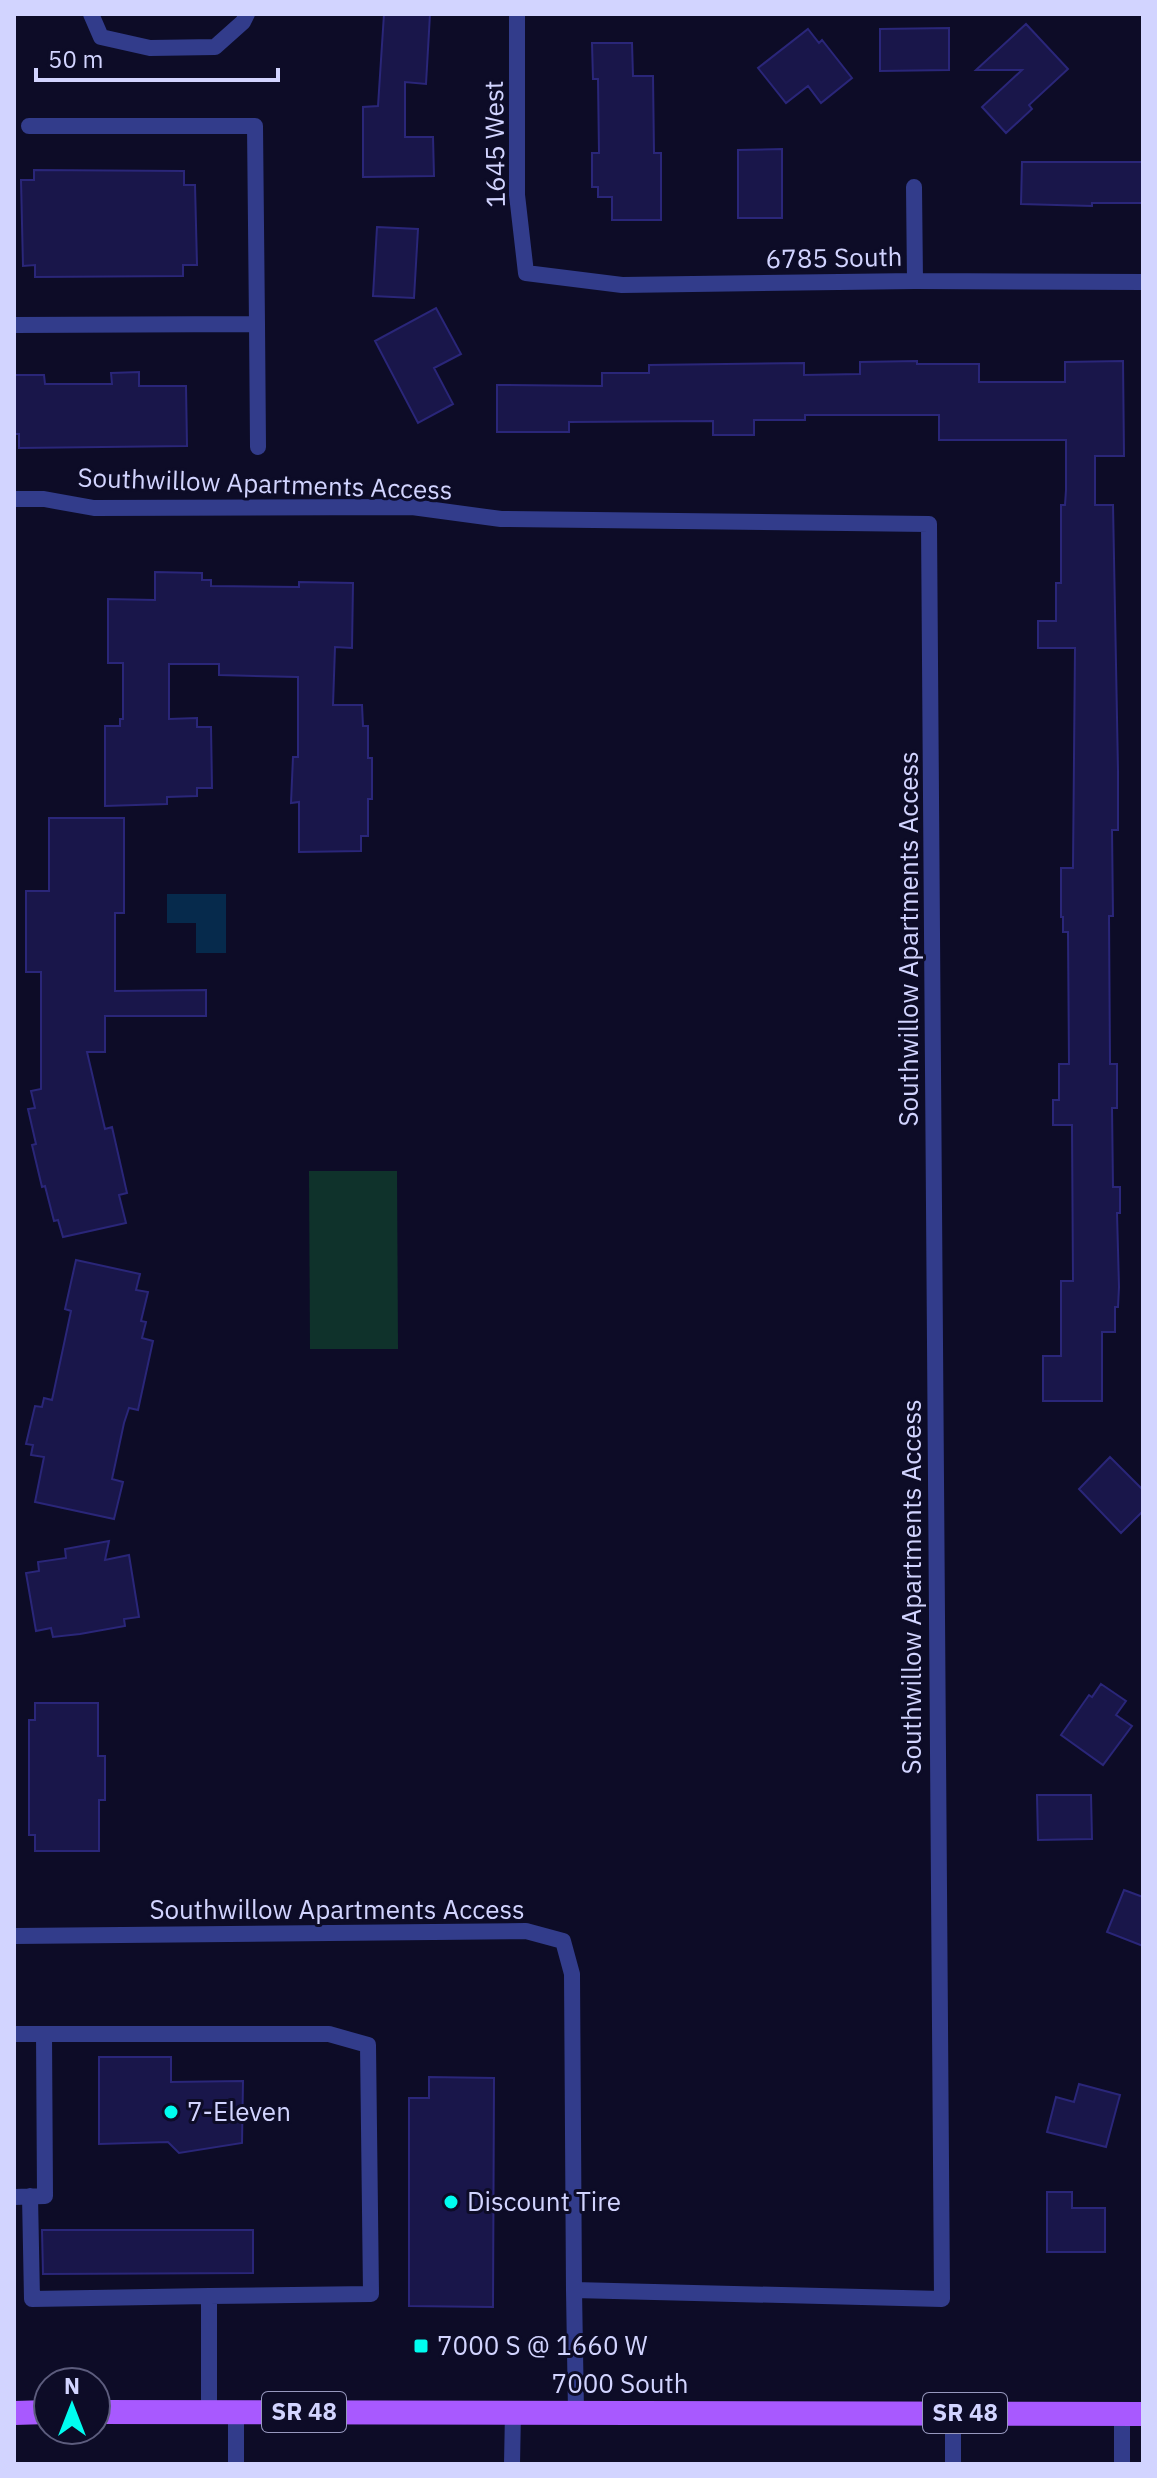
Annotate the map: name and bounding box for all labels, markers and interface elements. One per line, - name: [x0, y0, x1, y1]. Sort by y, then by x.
- scale bar: [36, 32, 278, 82]
- text: 50 m: [48, 43, 103, 75]
- street label: 1645 West: [476, 80, 512, 208]
- street label: 6785 South: [765, 239, 903, 275]
- street label: Southwillow Apartments Access: [77, 459, 453, 507]
- street label: Southwillow Apartments Access: [891, 751, 925, 1127]
- street label: Southwillow Apartments Access: [894, 1399, 928, 1775]
- street label: Southwillow Apartments Access: [149, 1892, 525, 1926]
- place label: 7-Eleven: [187, 2094, 291, 2128]
- marker: 7-Eleven: [162, 2103, 180, 2121]
- place label: Discount Tire: [467, 2184, 621, 2218]
- marker: Discount Tire: [442, 2193, 460, 2211]
- place label: 7000 S @ 1660 W: [437, 2328, 648, 2362]
- marker: 7000 S @ 1660 W: [412, 2337, 430, 2355]
- north arrow: [32, 2366, 112, 2446]
- street label: 7000 South: [552, 2366, 688, 2400]
- text: N: [64, 2371, 80, 2400]
- road number: SR 48: [262, 2392, 346, 2432]
- road number: SR 48: [923, 2393, 1007, 2433]

